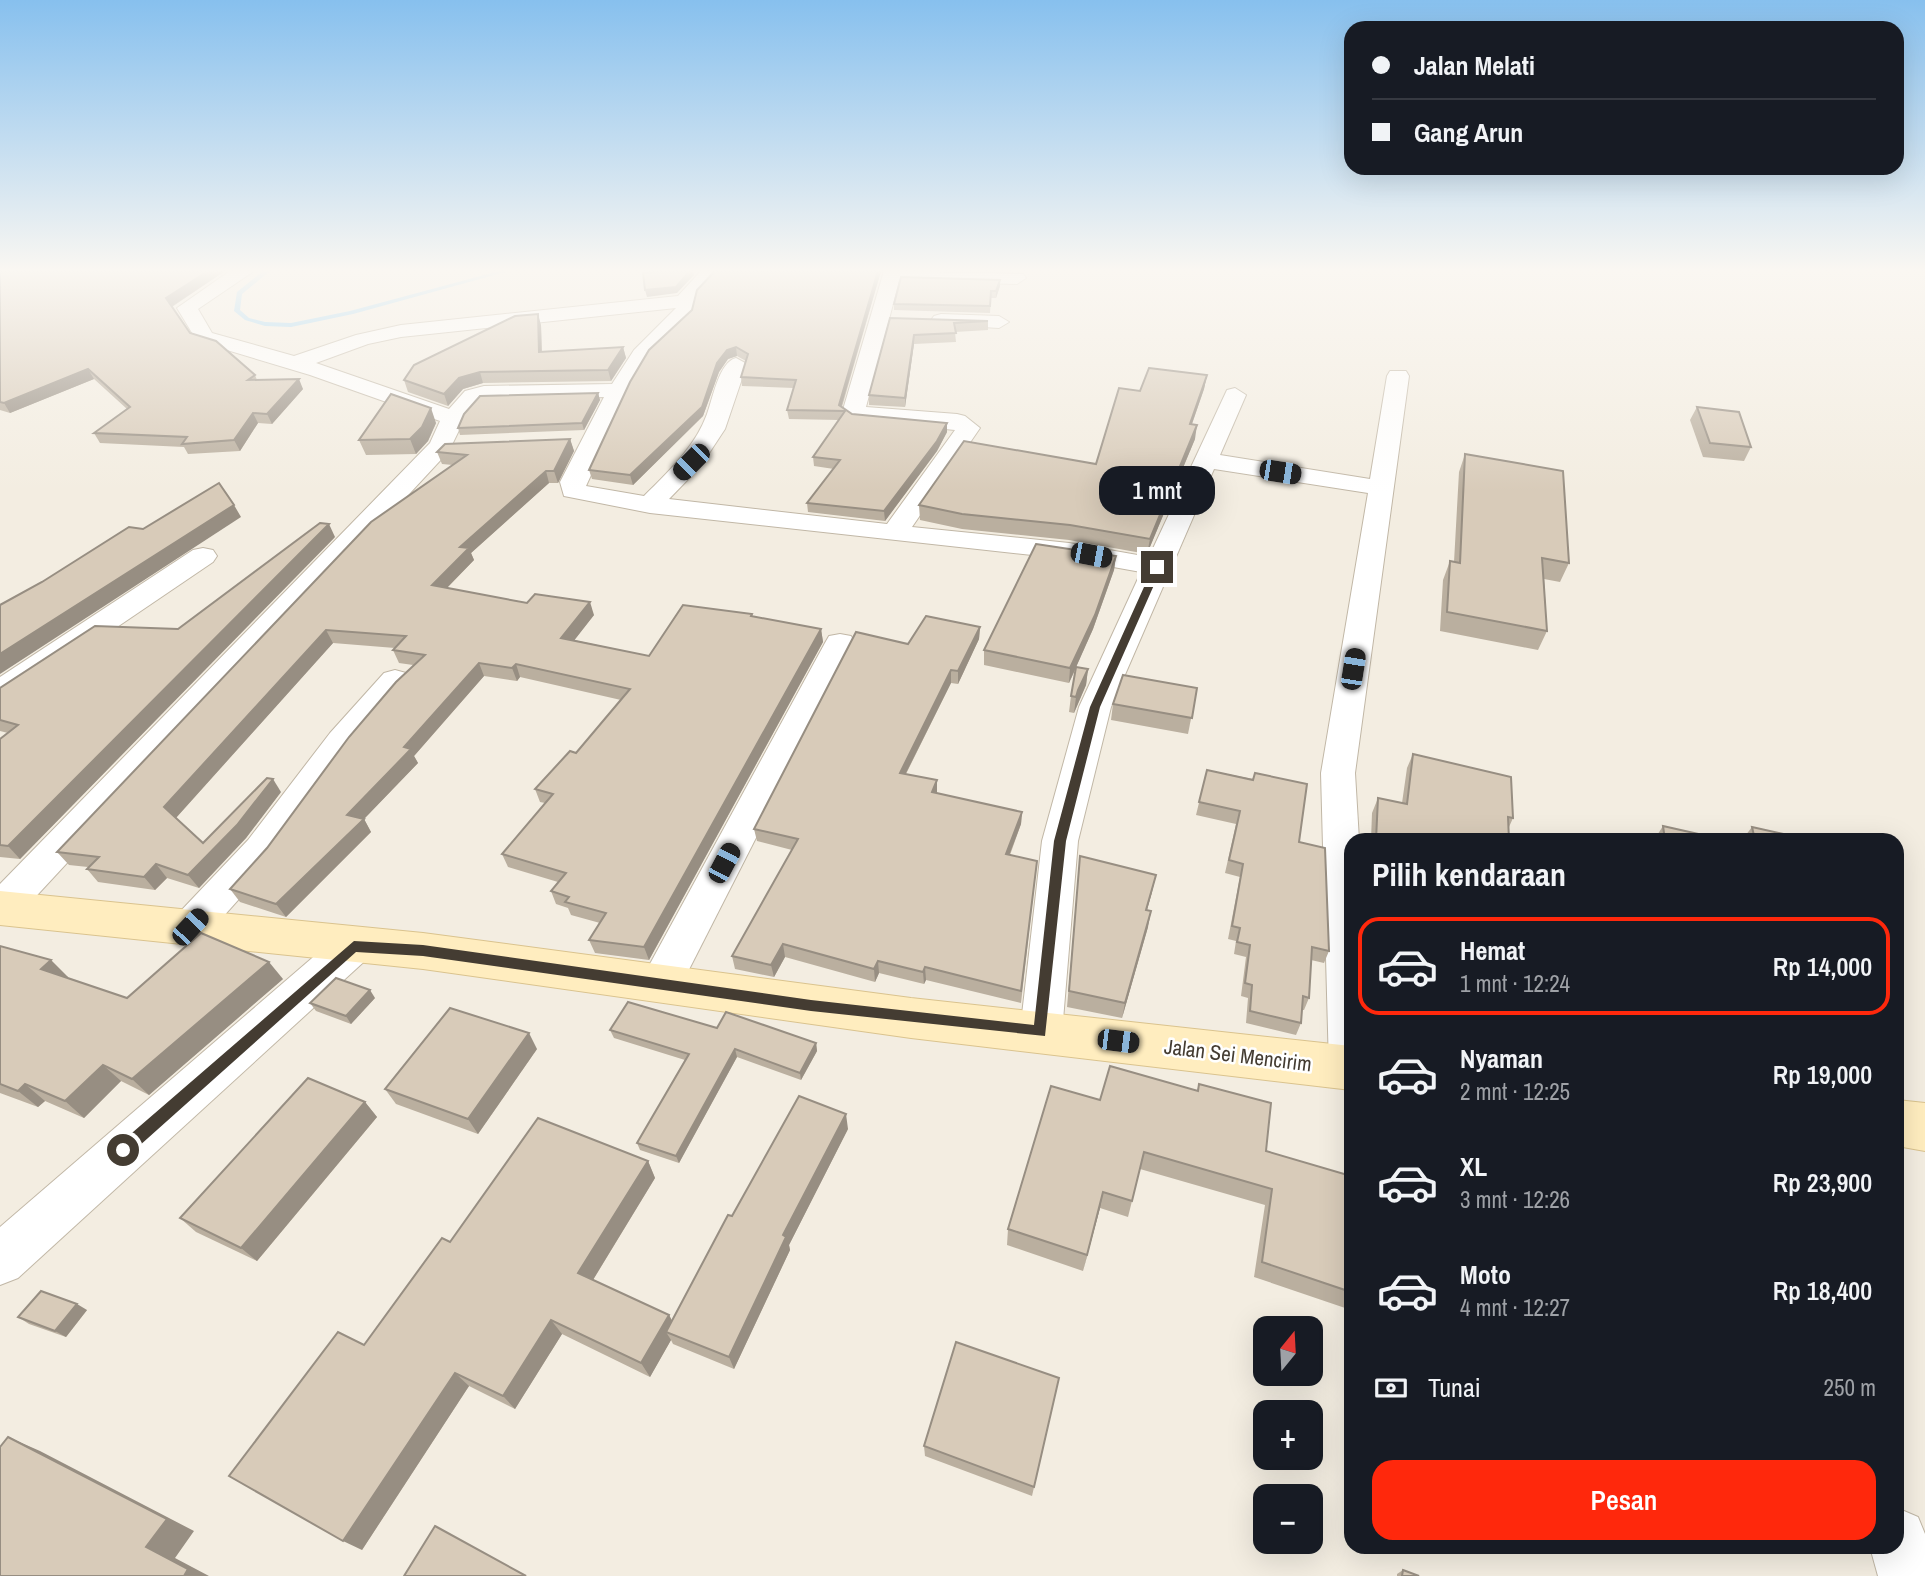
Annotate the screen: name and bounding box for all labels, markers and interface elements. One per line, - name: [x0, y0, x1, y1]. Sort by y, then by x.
- text: Jalan Melati: [1414, 48, 1535, 83]
- text: Gang Arun: [1414, 115, 1523, 150]
- car: [669, 440, 714, 484]
- car: [1258, 458, 1303, 486]
- callout: 1 mnt: [1099, 466, 1215, 514]
- text: 1 mnt: [1132, 475, 1182, 506]
- car: [1069, 541, 1114, 569]
- route end: [1141, 551, 1173, 583]
- car: [1340, 647, 1367, 691]
- car: [705, 840, 744, 886]
- text: Pilih kendaraan: [1372, 853, 1566, 896]
- car: [168, 904, 213, 950]
- text: Hemat: [1460, 933, 1525, 968]
- icon: car: [1376, 935, 1439, 998]
- text: Rp 14,000: [1773, 949, 1872, 984]
- text: 1 mnt · 12:24: [1460, 968, 1570, 999]
- car: [1096, 1028, 1141, 1054]
- street label: Jalan Sei Mencirim: [1163, 1032, 1313, 1078]
- text: Nyaman: [1460, 1041, 1543, 1076]
- icon: car: [1376, 1043, 1439, 1106]
- text: Rp 19,000: [1773, 1057, 1872, 1092]
- text: 2 mnt · 12:25: [1460, 1076, 1570, 1107]
- route start: [107, 1134, 139, 1166]
- text: XL: [1460, 1149, 1487, 1184]
- icon: car: [1376, 1151, 1439, 1214]
- text: Rp 23,900: [1773, 1165, 1872, 1200]
- text: 3 mnt · 12:26: [1460, 1184, 1570, 1215]
- text: Moto: [1460, 1257, 1511, 1292]
- icon: car: [1376, 1259, 1439, 1322]
- text: Rp 18,400: [1773, 1273, 1872, 1308]
- text: 4 mnt · 12:27: [1460, 1292, 1570, 1323]
- north arrow: [1253, 1316, 1323, 1386]
- map controls: [1253, 1316, 1323, 1554]
- icon: cash: [1372, 1369, 1410, 1407]
- text: Tunai: [1428, 1370, 1481, 1405]
- text: 250 m: [1824, 1372, 1876, 1403]
- button: +: [1253, 1400, 1323, 1470]
- button: Pesan: [1372, 1460, 1876, 1540]
- button: −: [1253, 1484, 1323, 1554]

